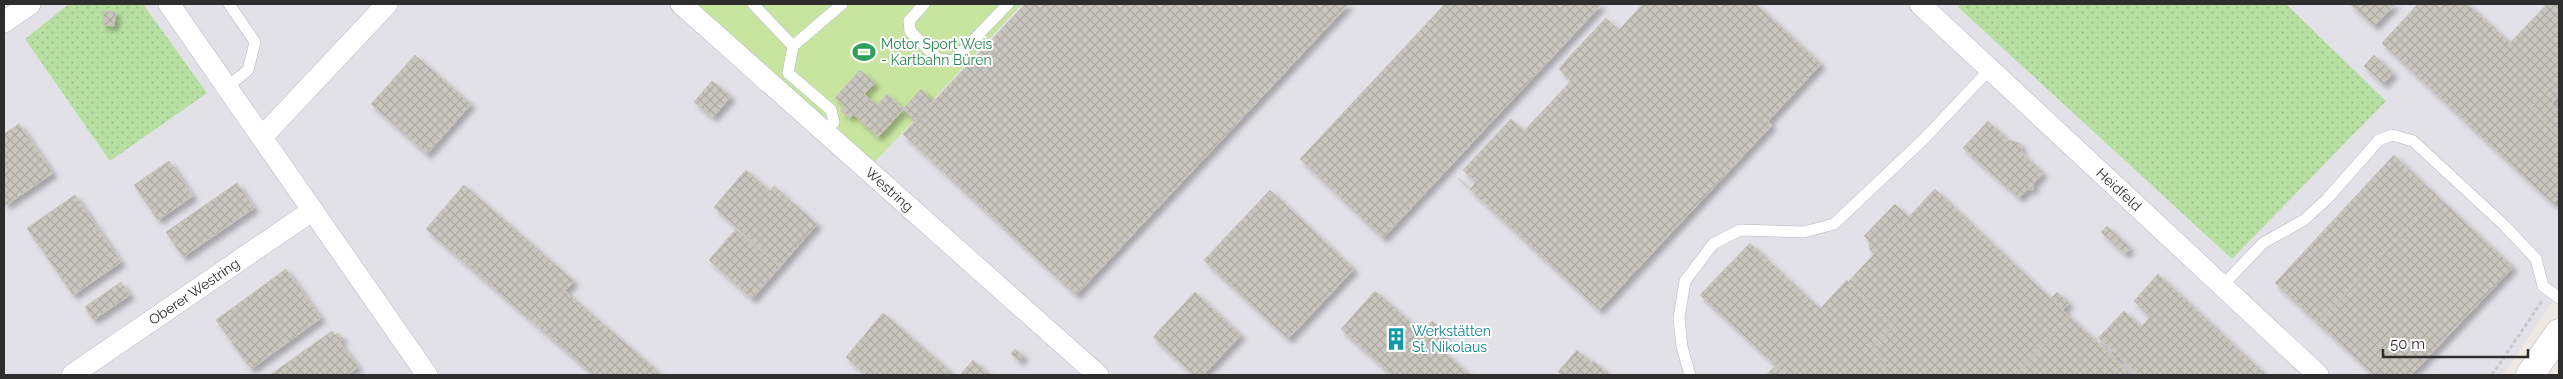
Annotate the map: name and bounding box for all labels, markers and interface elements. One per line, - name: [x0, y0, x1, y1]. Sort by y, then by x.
- place label: Motor Sport Weis - Kartbahn Büren: [881, 36, 993, 68]
- sports icon: Motor Sport Weis - Kartbahn Büren: [851, 39, 877, 65]
- street label: Westring: [862, 164, 917, 215]
- street label: Heidfeld: [2093, 165, 2145, 214]
- street label: Oberer Westring: [146, 255, 242, 328]
- place label: Werkstätten St. Nikolaus: [1412, 323, 1491, 355]
- building icon: Werkstätten St. Nikolaus: [1383, 326, 1409, 352]
- scale bar: [2383, 326, 2528, 358]
- text: 50 m: [2390, 335, 2425, 353]

